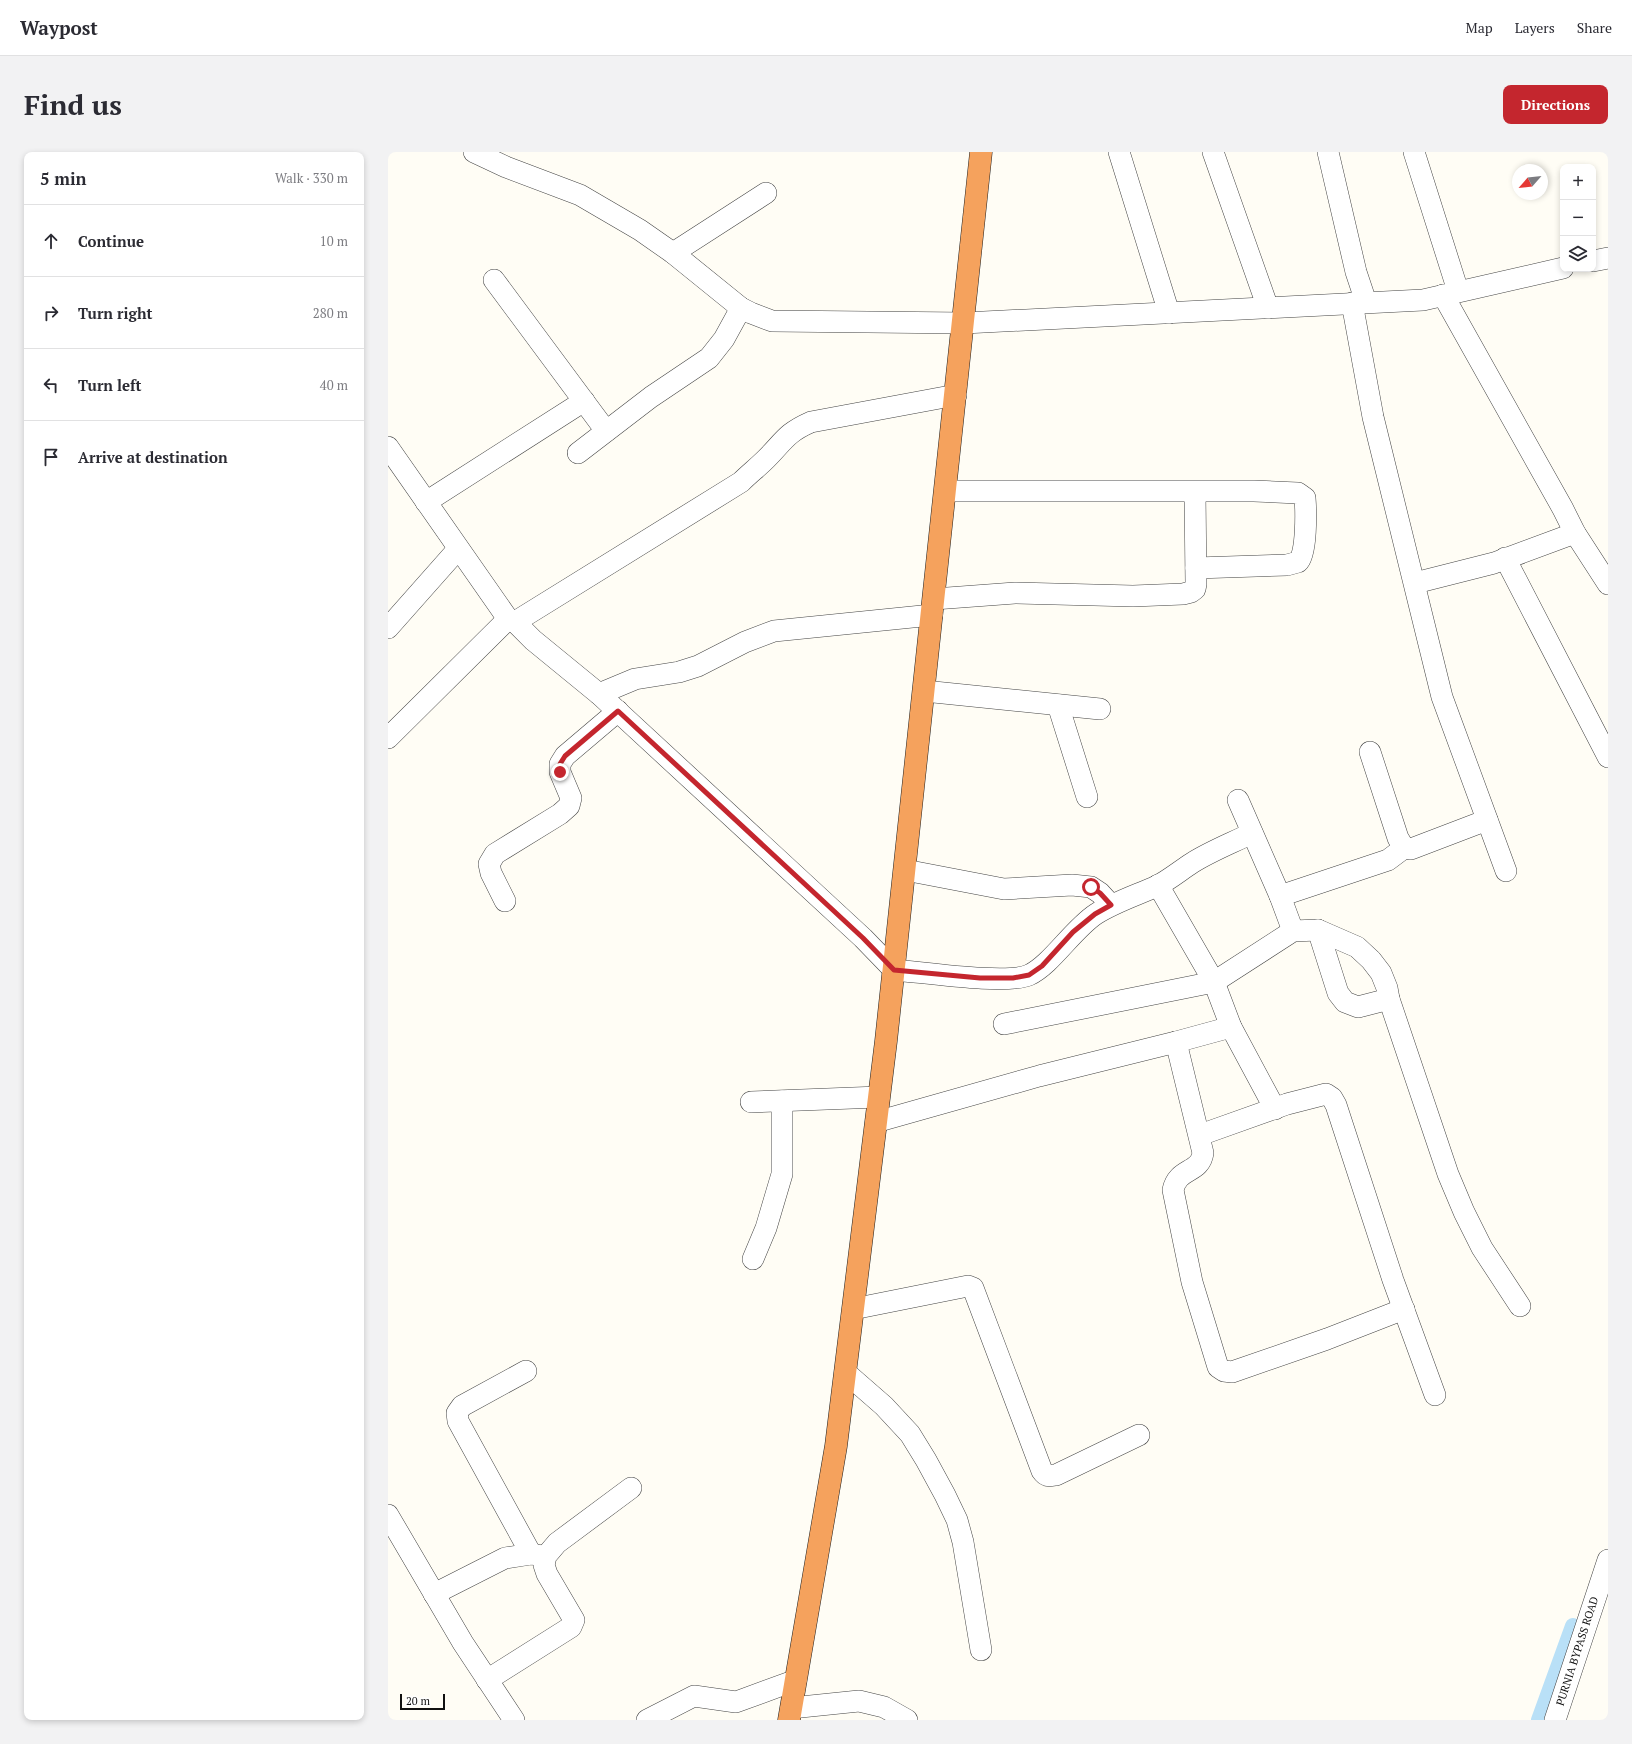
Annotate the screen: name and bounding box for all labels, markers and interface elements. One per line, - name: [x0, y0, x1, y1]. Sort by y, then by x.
- text: Waypost: [20, 15, 98, 40]
- text: Map: [1466, 18, 1493, 37]
- text: Layers: [1515, 18, 1555, 37]
- text: Share: [1577, 18, 1612, 37]
- button: Directions: [1503, 85, 1608, 124]
- text: Find us: [24, 86, 122, 123]
- north arrow: [1512, 164, 1548, 200]
- map controls: [1560, 164, 1596, 272]
- button: +: [1560, 164, 1596, 200]
- text: 5 min: [40, 167, 87, 190]
- text: Walk · 330 m: [275, 169, 348, 187]
- button: −: [1560, 200, 1596, 236]
- icon: ahead: [40, 230, 62, 252]
- text: Continue: [78, 231, 144, 251]
- text: 10 m: [320, 232, 348, 250]
- button: layers: [1560, 236, 1596, 272]
- icon: right: [40, 302, 62, 324]
- text: Turn right: [78, 303, 153, 323]
- text: 280 m: [313, 304, 348, 322]
- icon: left: [40, 374, 62, 396]
- text: Turn left: [78, 375, 142, 395]
- text: 40 m: [320, 376, 348, 394]
- icon: arrive: [40, 446, 62, 468]
- text: Arrive at destination: [78, 447, 228, 467]
- route end: [551, 763, 569, 781]
- route start: [1082, 878, 1100, 896]
- street label: PURNIA BYPASS ROAD: [1553, 1594, 1601, 1707]
- scale bar: [400, 1692, 445, 1711]
- text: 20 m: [406, 1694, 430, 1708]

